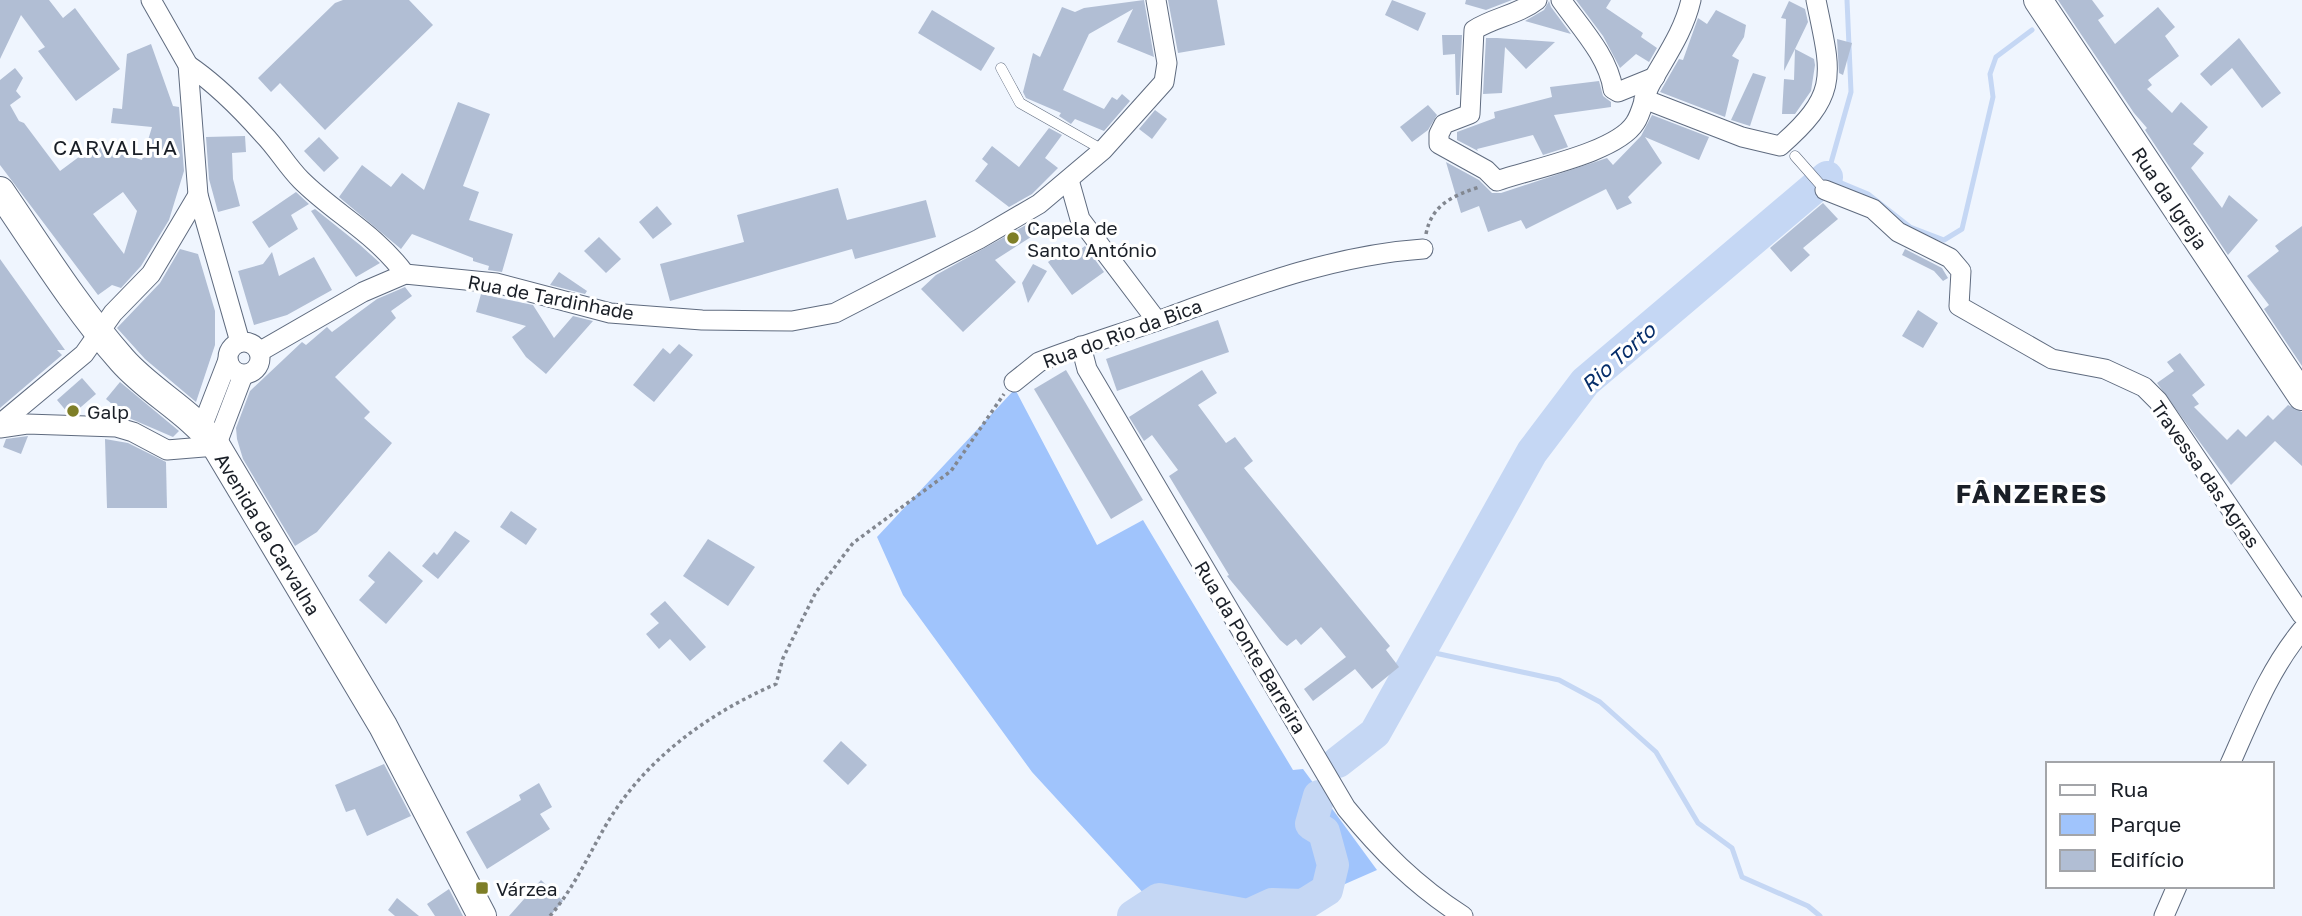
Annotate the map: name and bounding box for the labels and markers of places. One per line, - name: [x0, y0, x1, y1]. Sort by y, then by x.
- place label: Capela de Santo António: [1027, 216, 1157, 261]
- marker: Capela de Santo António: [1005, 230, 1021, 246]
- place label: Galp: [87, 400, 129, 423]
- marker: Galp: [65, 403, 81, 419]
- place label: Várzea: [496, 877, 557, 900]
- marker: Várzea: [474, 880, 490, 896]

